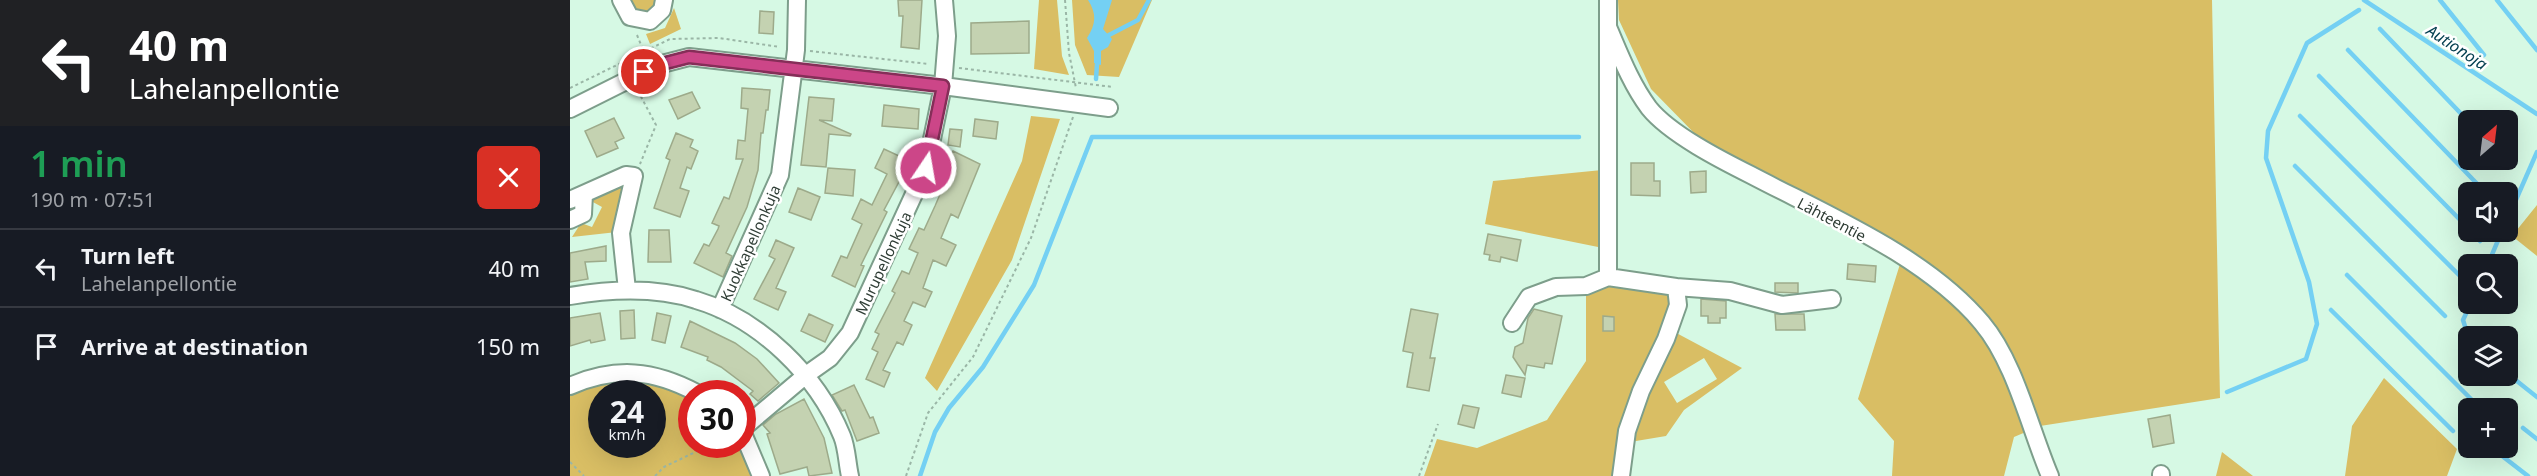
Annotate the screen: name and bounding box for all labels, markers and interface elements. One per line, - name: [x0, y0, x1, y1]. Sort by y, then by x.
- text: 40 m: [129, 16, 229, 73]
- water label: Autionoja: [2422, 19, 2492, 75]
- icon: left: [30, 24, 108, 102]
- pin: [618, 46, 669, 97]
- icon: arrive: [627, 55, 660, 88]
- text: Lahelanpellontie: [129, 70, 340, 107]
- north arrow: [2458, 110, 2518, 170]
- map controls: [2458, 110, 2518, 458]
- position arrow: [894, 136, 958, 200]
- text: 1 min: [30, 139, 128, 188]
- button: close: [477, 146, 540, 209]
- street label: Kuokkapellonkuja: [715, 182, 785, 304]
- button: sound: [2458, 182, 2518, 242]
- text: 190 m · 07:51: [30, 186, 155, 213]
- street label: Lähteentie: [1794, 193, 1870, 245]
- street label: Murupellonkuja: [850, 208, 916, 318]
- text: Turn left: [81, 240, 175, 270]
- icon: left: [30, 252, 63, 285]
- text: 40 m: [489, 253, 540, 283]
- button: search: [2458, 254, 2518, 314]
- text: Lahelanpellontie: [81, 270, 237, 297]
- button: layers: [2458, 326, 2518, 386]
- icon: arrive: [30, 330, 63, 363]
- text: Arrive at destination: [81, 331, 308, 361]
- text: 150 m: [476, 331, 540, 361]
- speed limit sign: 30: [678, 380, 756, 458]
- text: 24: [610, 391, 644, 432]
- button: +: [2458, 398, 2518, 458]
- text: km/h: [609, 424, 645, 444]

